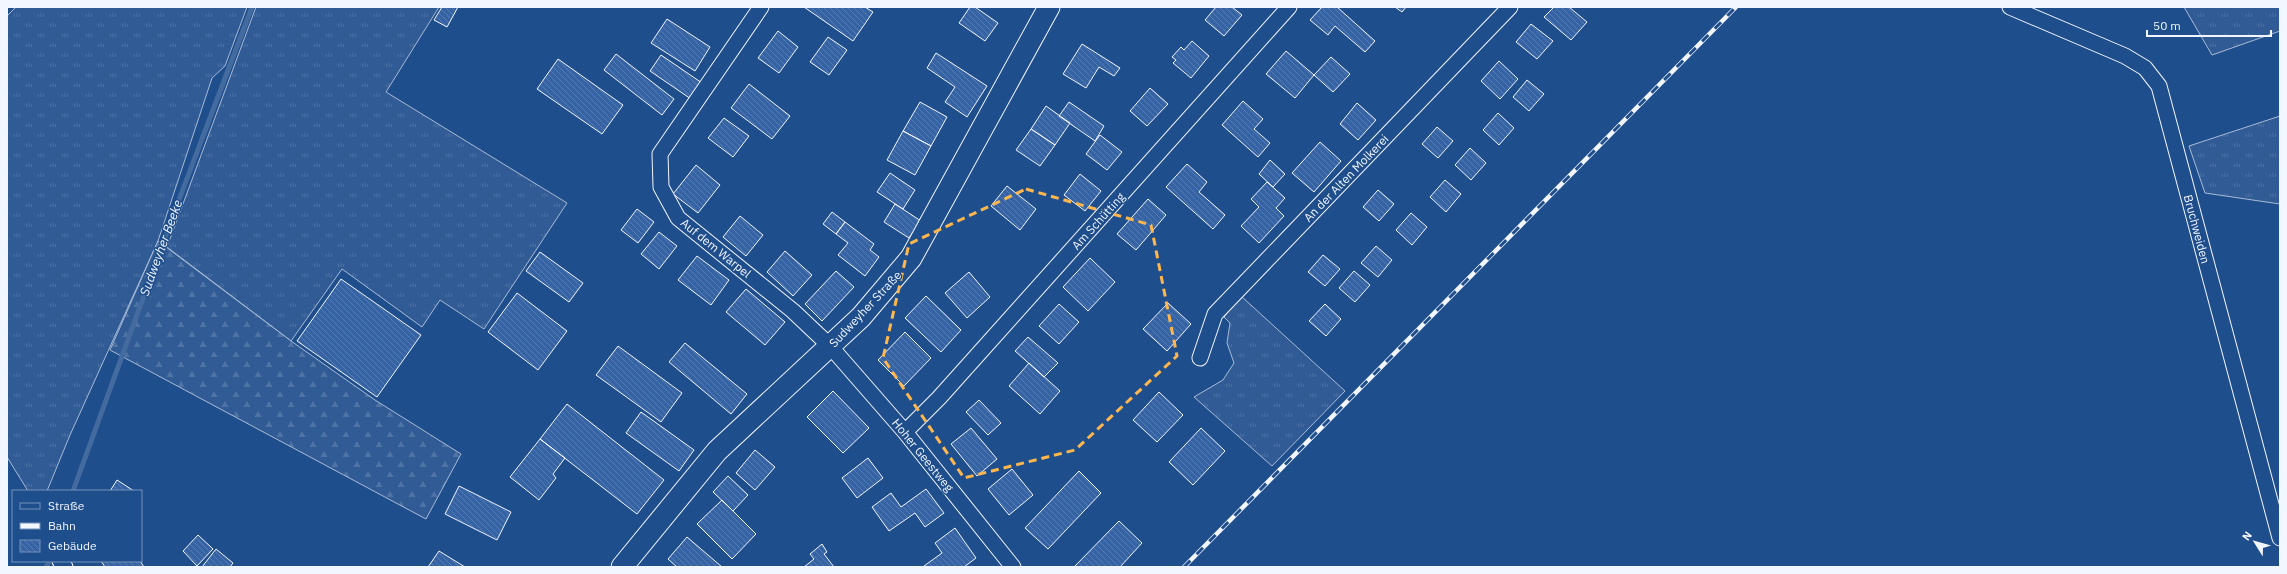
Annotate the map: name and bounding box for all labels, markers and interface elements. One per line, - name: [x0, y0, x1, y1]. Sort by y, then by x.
- scale bar: [2147, 12, 2271, 38]
- text: 50 m: [2153, 18, 2181, 33]
- street label: An der Alten Molkerei: [1300, 131, 1392, 225]
- street label: Am Schütting: [1068, 189, 1128, 253]
- street label: Bruchweiden: [2181, 193, 2213, 265]
- water label: Sudweyher Beeke: [136, 197, 186, 298]
- street label: Auf dem Warpel: [678, 215, 754, 281]
- street label: Sudweyher Straße: [826, 267, 905, 350]
- street label: Hoher Geestweg: [889, 416, 957, 495]
- legend: [12, 490, 142, 562]
- text: Straße: [48, 498, 85, 513]
- text: Bahn: [48, 518, 76, 533]
- north arrow: [2235, 522, 2275, 562]
- text: N: [2239, 529, 2255, 543]
- text: Gebäude: [48, 538, 97, 553]

